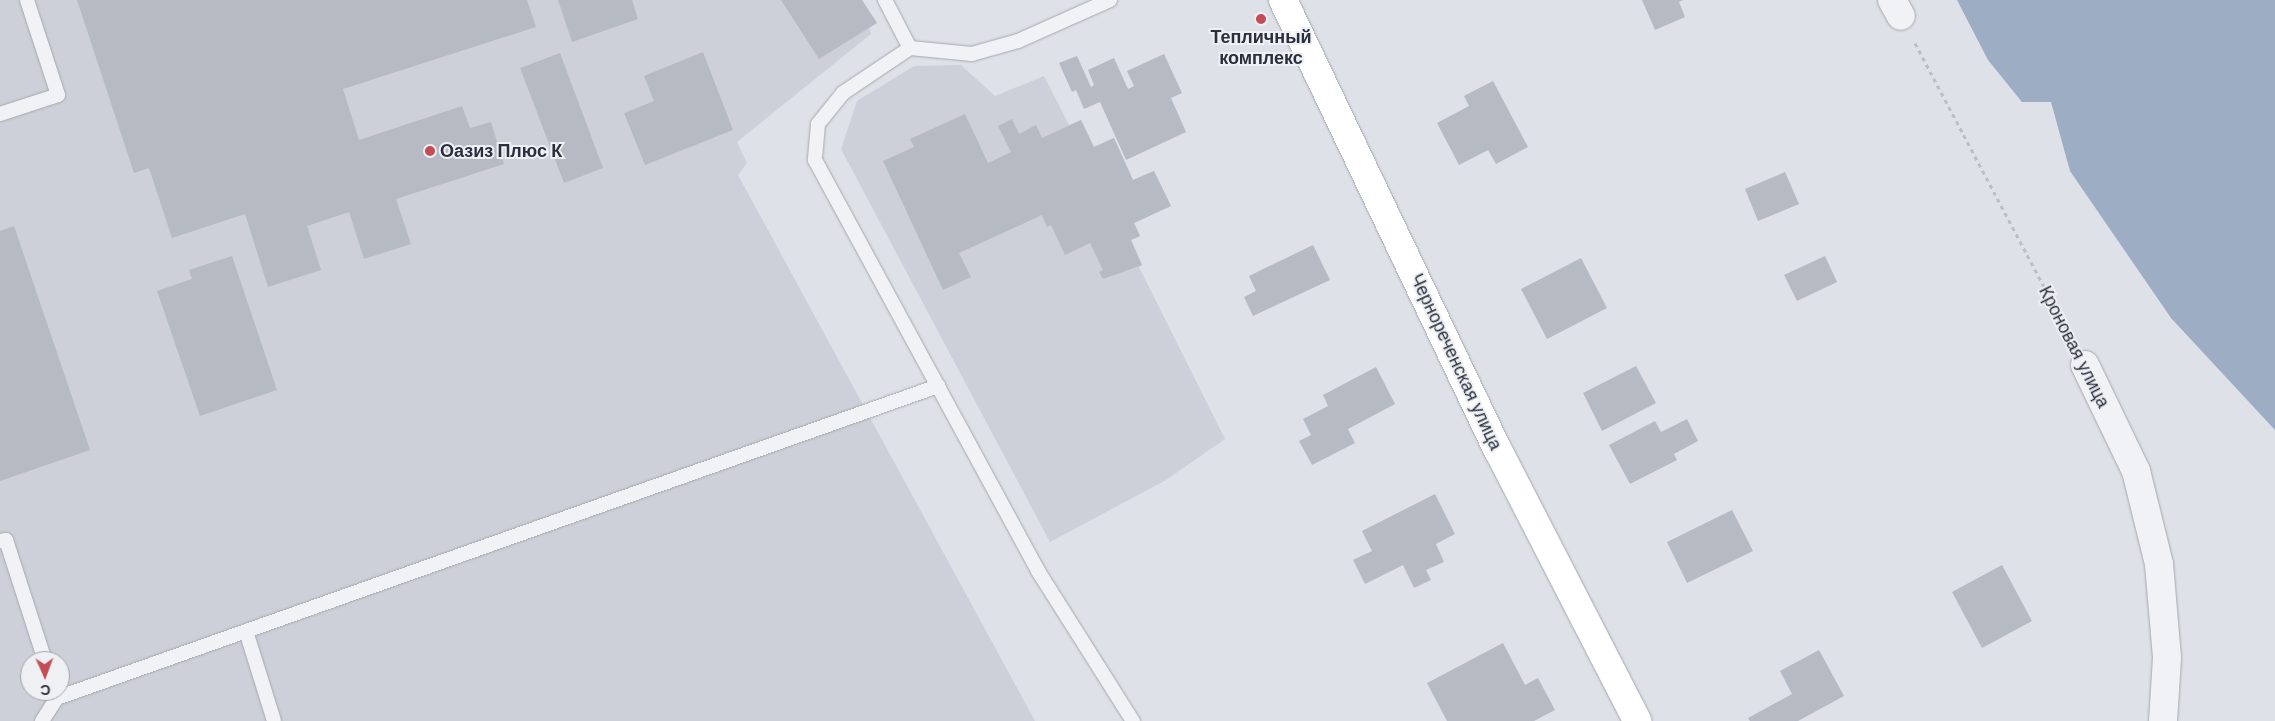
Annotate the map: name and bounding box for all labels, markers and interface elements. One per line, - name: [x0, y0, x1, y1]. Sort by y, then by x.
- marker: Тепличный комплекс: [1255, 13, 1267, 25]
- place label: Тепличный комплекс: [1210, 27, 1312, 70]
- place label: Оазиз Плюс К: [440, 140, 562, 162]
- marker: Оазиз Плюс К: [424, 145, 436, 157]
- street label: Чернореченская улица: [1406, 270, 1506, 454]
- street label: Кроновая улица: [2034, 282, 2114, 412]
- north arrow: [20, 651, 70, 701]
- text: С: [40, 681, 51, 699]

